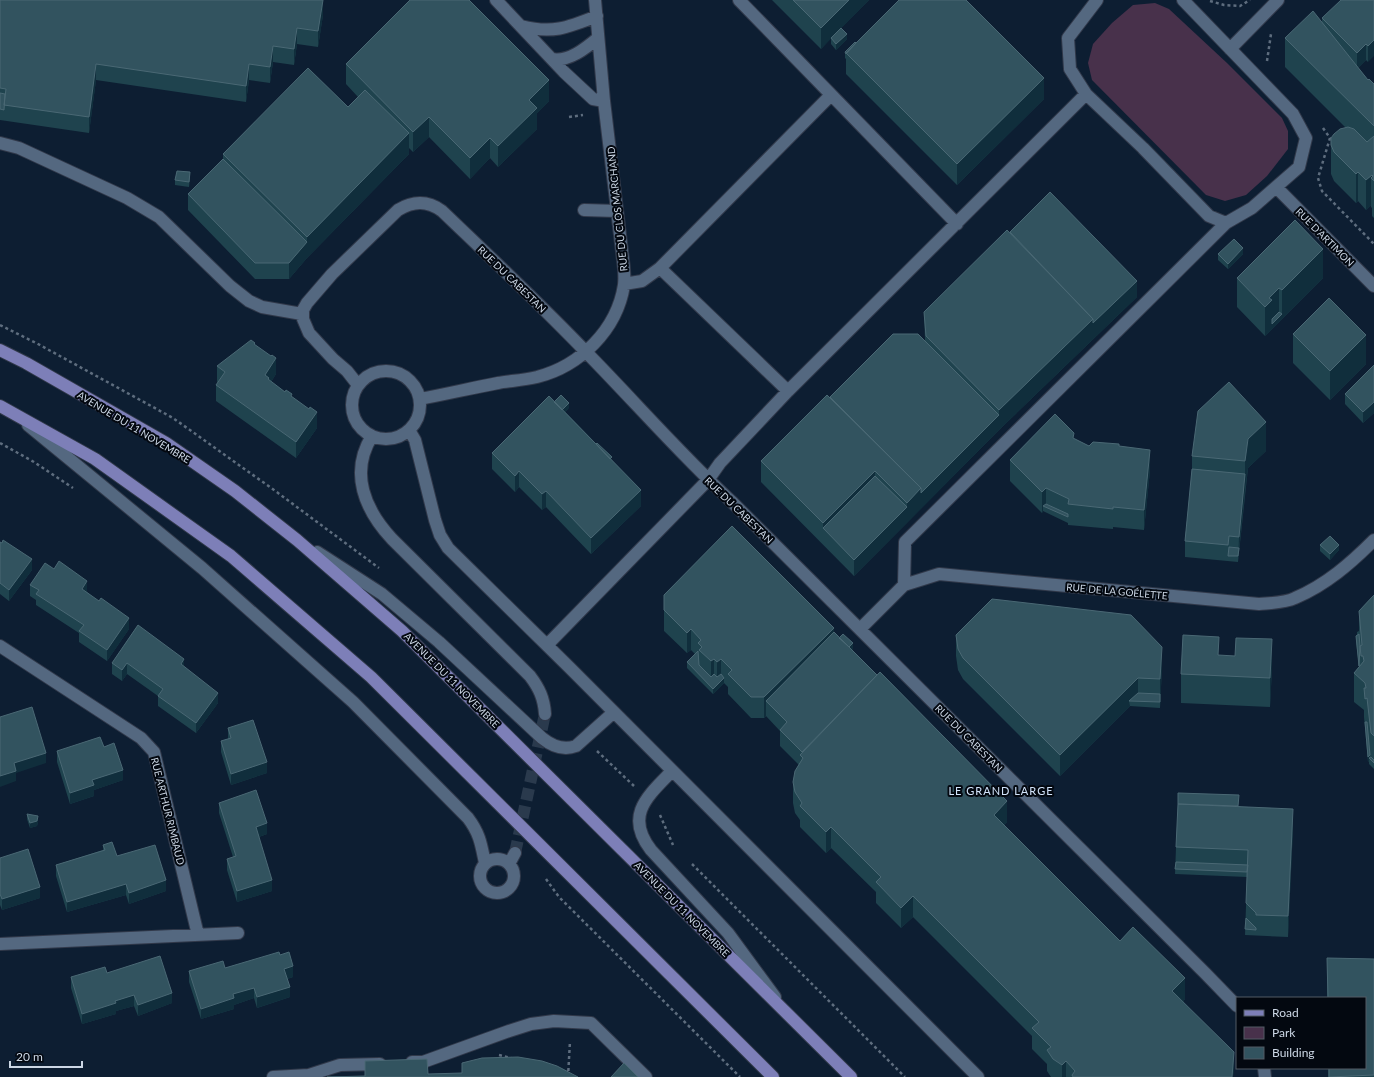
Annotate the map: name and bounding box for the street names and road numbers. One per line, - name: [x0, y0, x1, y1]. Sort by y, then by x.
- street label: RUE DU CLOS MARCHAND: [604, 146, 630, 272]
- street label: RUE D'ARTIMON: [1293, 205, 1357, 269]
- street label: RUE DU CABESTAN: [475, 243, 549, 315]
- street label: AVENUE DU 11 NOVEMBRE: [75, 388, 193, 466]
- street label: RUE DU CABESTAN: [702, 474, 776, 546]
- street label: RUE DE LA GOÉLETTE: [1066, 581, 1168, 601]
- street label: AVENUE DU 11 NOVEMBRE: [402, 630, 502, 730]
- street label: RUE DU CABESTAN: [933, 702, 1005, 774]
- street label: RUE ARTHUR RIMBAUD: [149, 756, 187, 866]
- street label: AVENUE DU 11 NOVEMBRE: [632, 859, 732, 959]

